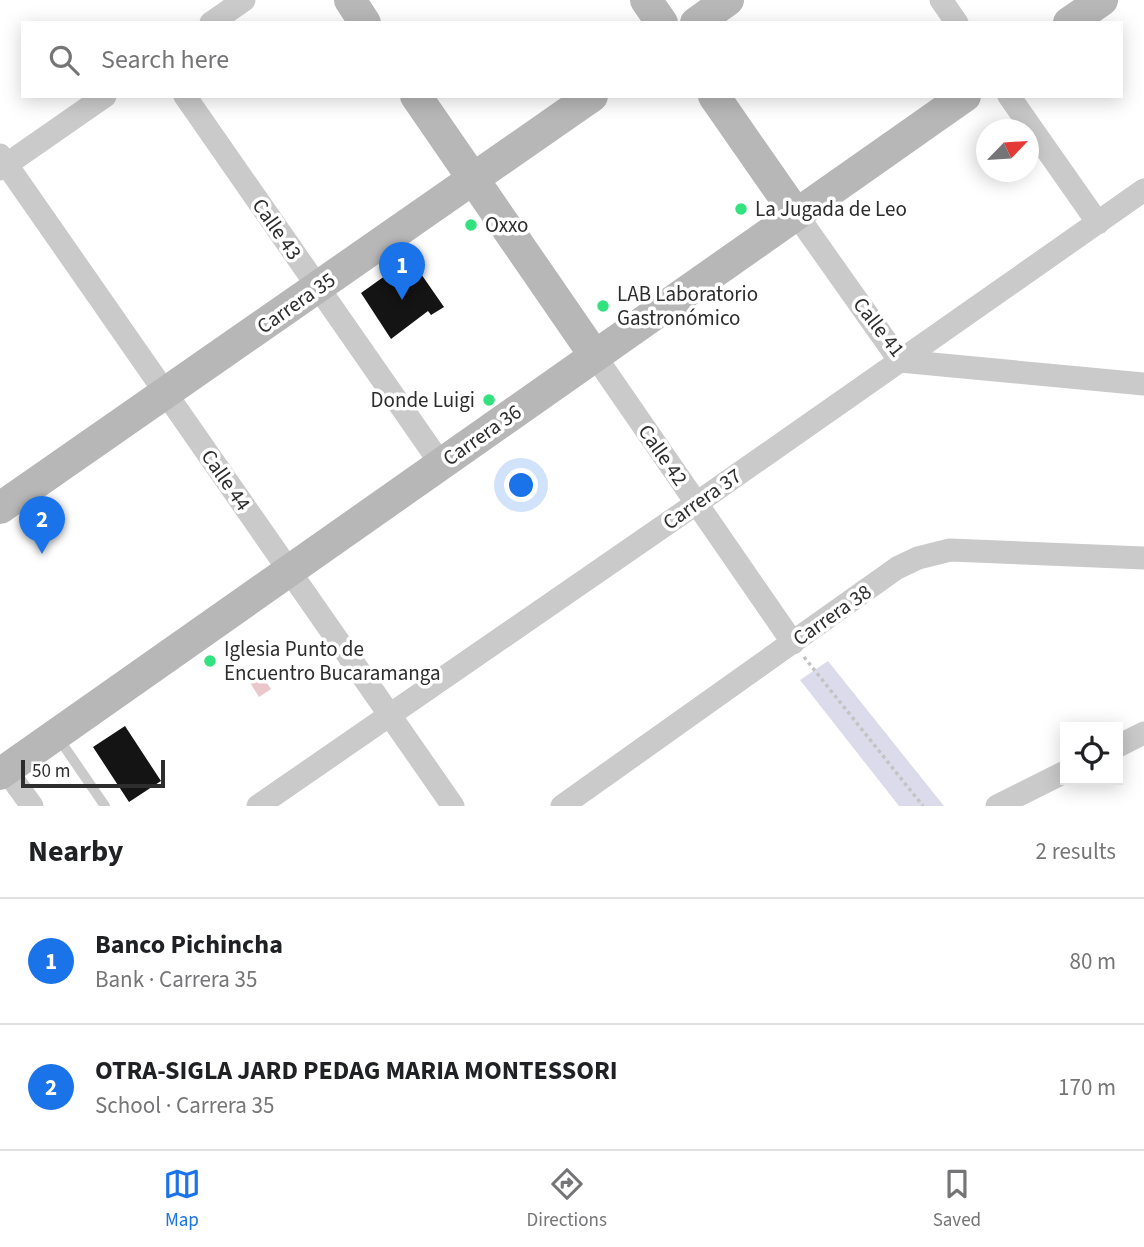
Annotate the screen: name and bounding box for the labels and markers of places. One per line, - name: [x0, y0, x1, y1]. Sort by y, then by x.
- place label: La Jugada de Leo: [755, 194, 907, 224]
- marker: La Jugada de Leo: [733, 201, 749, 217]
- place label: Oxxo: [485, 210, 528, 240]
- marker: Oxxo: [463, 217, 479, 233]
- pin: 1: [379, 242, 425, 300]
- place label: LAB Laboratorio Gastronómico: [617, 279, 758, 333]
- marker: LAB Laboratorio Gastronómico: [595, 298, 611, 314]
- place label: Donde Luigi: [371, 385, 475, 415]
- marker: Donde Luigi: [481, 392, 497, 408]
- pin: 2: [19, 496, 65, 554]
- place label: Iglesia Punto de Encuentro Bucaramanga: [224, 634, 441, 688]
- marker: Iglesia Punto de Encuentro Bucaramanga: [202, 653, 218, 669]

